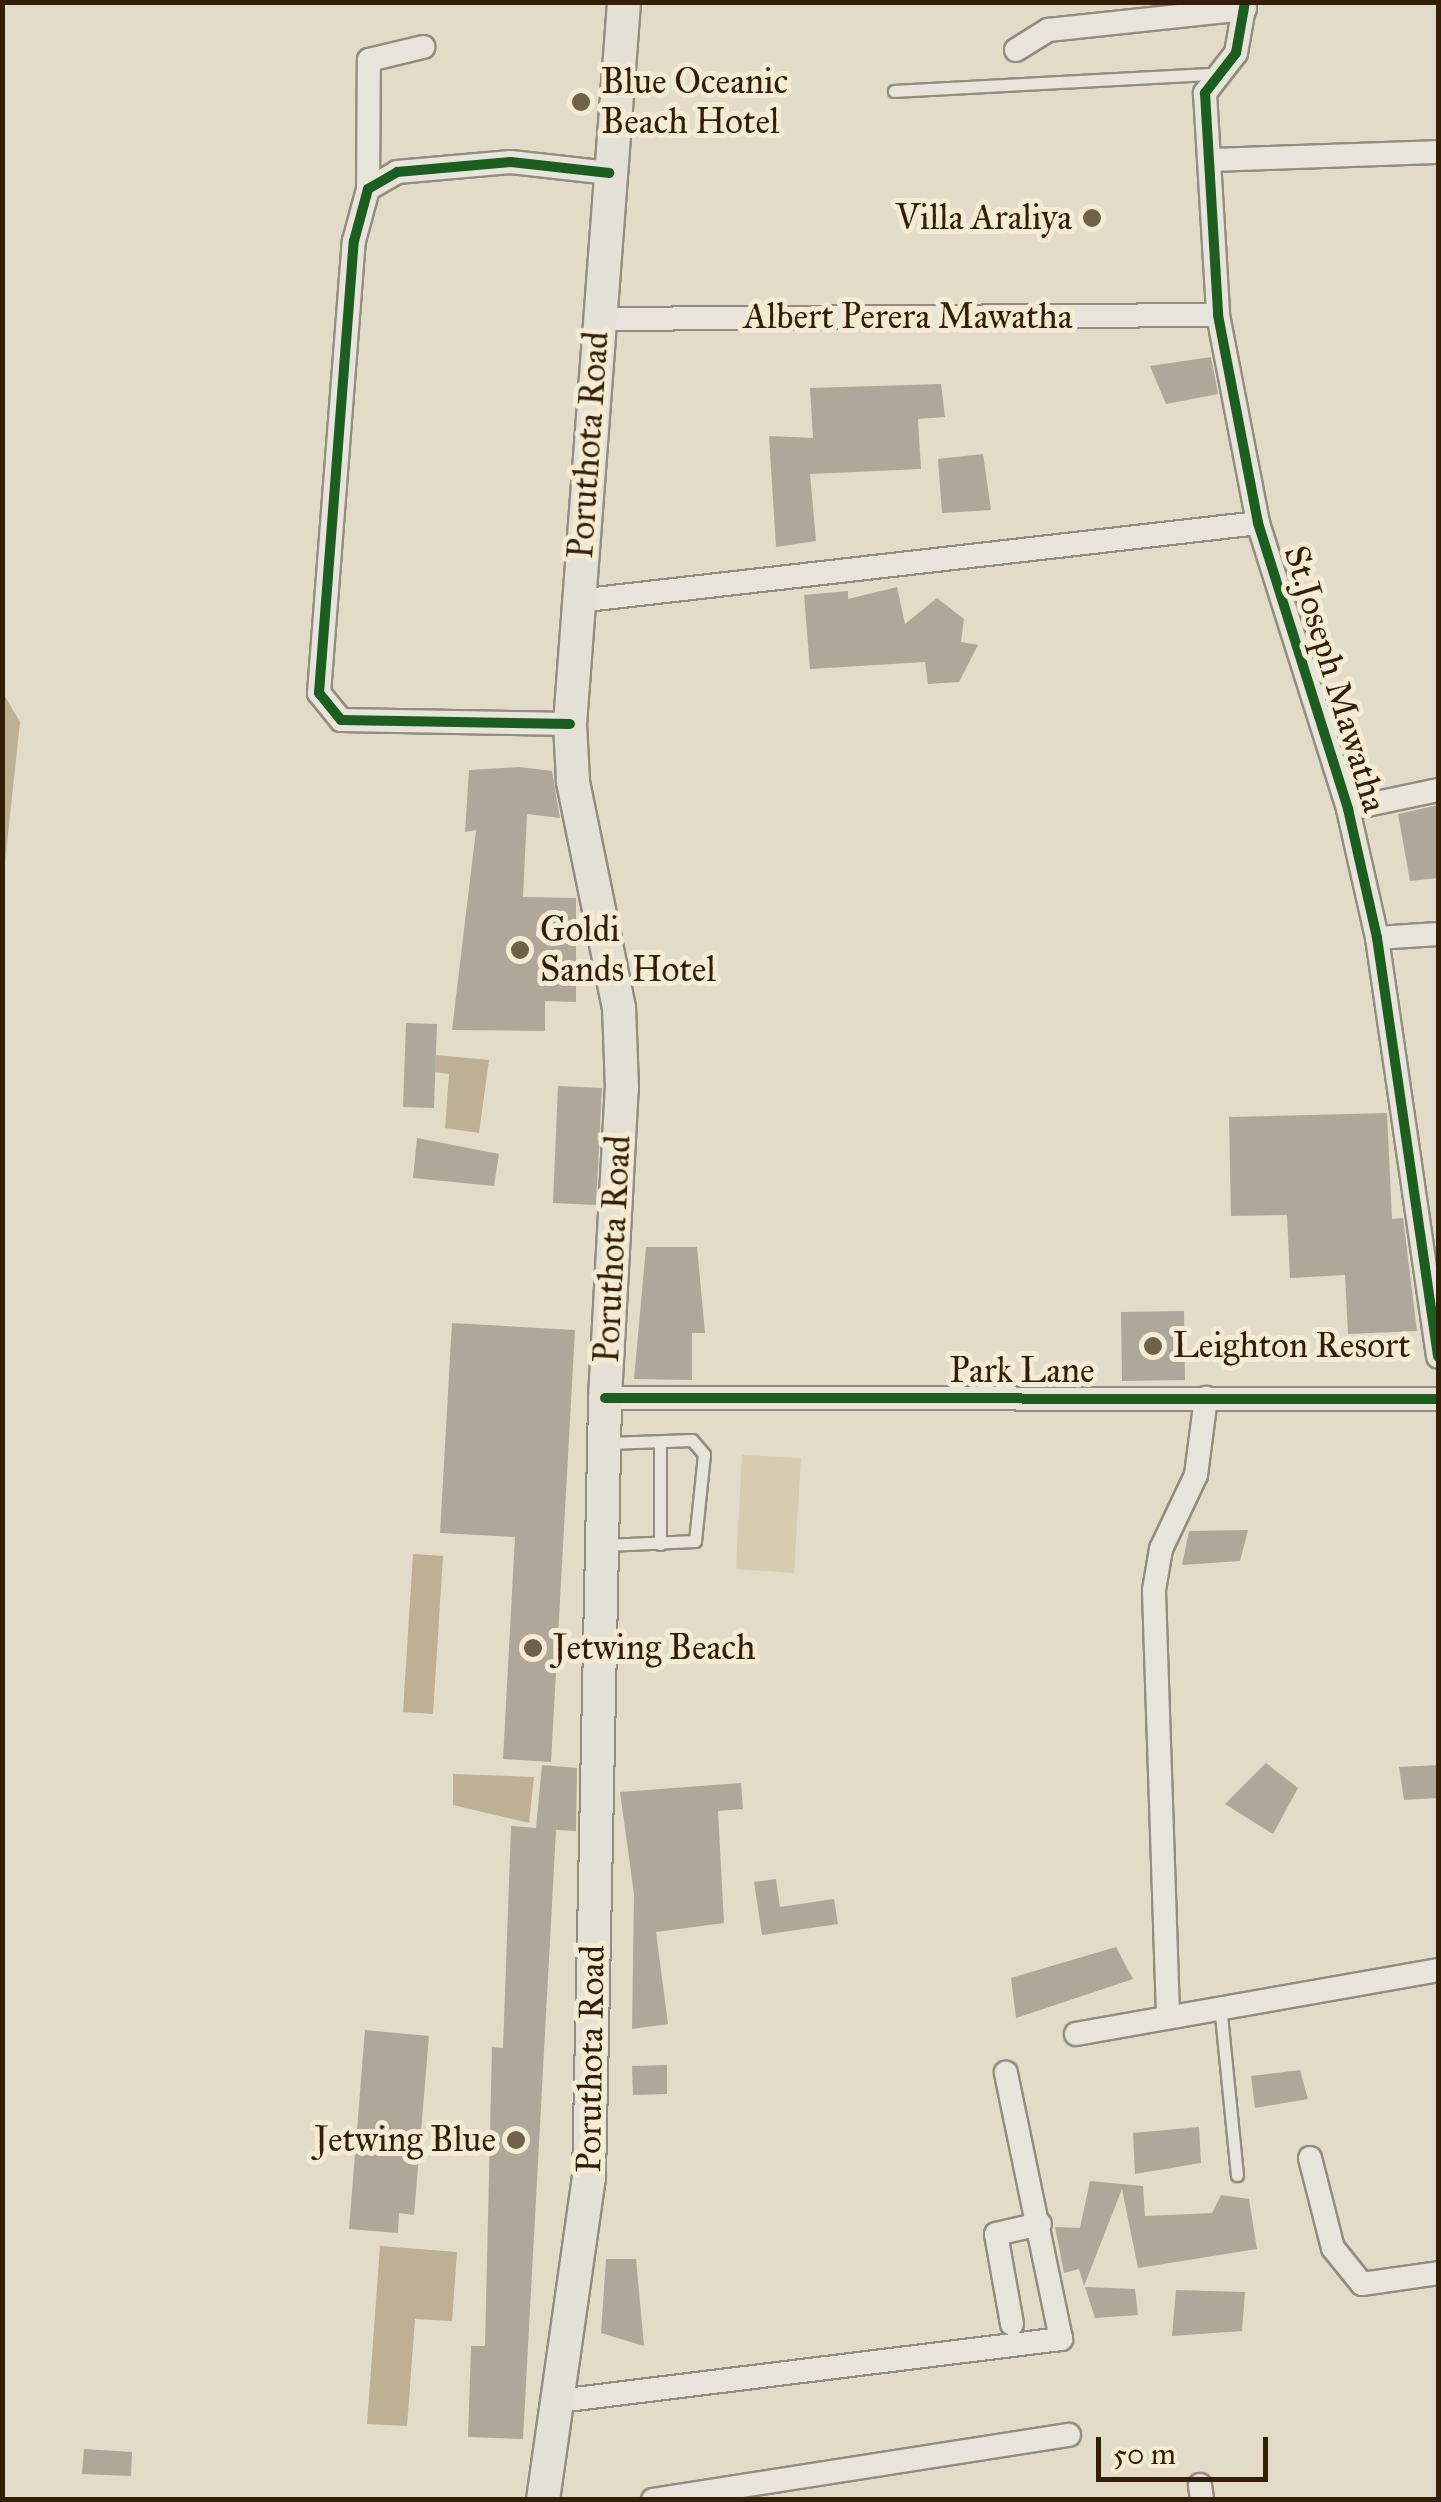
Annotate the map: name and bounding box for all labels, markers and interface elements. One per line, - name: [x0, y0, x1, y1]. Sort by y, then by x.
- place label: Blue Oceanic Beach Hotel: [601, 61, 788, 143]
- marker: Blue Oceanic Beach Hotel: [570, 91, 592, 113]
- place label: Villa Araliya: [896, 197, 1072, 239]
- marker: Villa Araliya: [1081, 207, 1103, 229]
- street label: Albert Perera Mawatha: [743, 296, 1073, 338]
- street label: Poruthota Road: [560, 330, 618, 560]
- street label: St.Joseph Mawatha: [1274, 541, 1396, 817]
- place label: Goldi Sands Hotel: [540, 909, 716, 991]
- marker: Goldi Sands Hotel: [509, 939, 531, 961]
- street label: Poruthota Road: [586, 1134, 640, 1364]
- place label: Leighton Resort: [1173, 1325, 1410, 1367]
- marker: Leighton Resort: [1142, 1335, 1164, 1357]
- street label: Park Lane: [950, 1350, 1094, 1392]
- place label: Jetwing Beach: [553, 1627, 755, 1669]
- marker: Jetwing Beach: [522, 1637, 544, 1659]
- street label: Poruthota Road: [568, 1945, 614, 2173]
- place label: Jetwing Blue: [315, 2119, 496, 2161]
- marker: Jetwing Blue: [505, 2129, 527, 2151]
- scale bar: [1101, 2417, 1274, 2479]
- text: 50 m: [1113, 2436, 1176, 2472]

